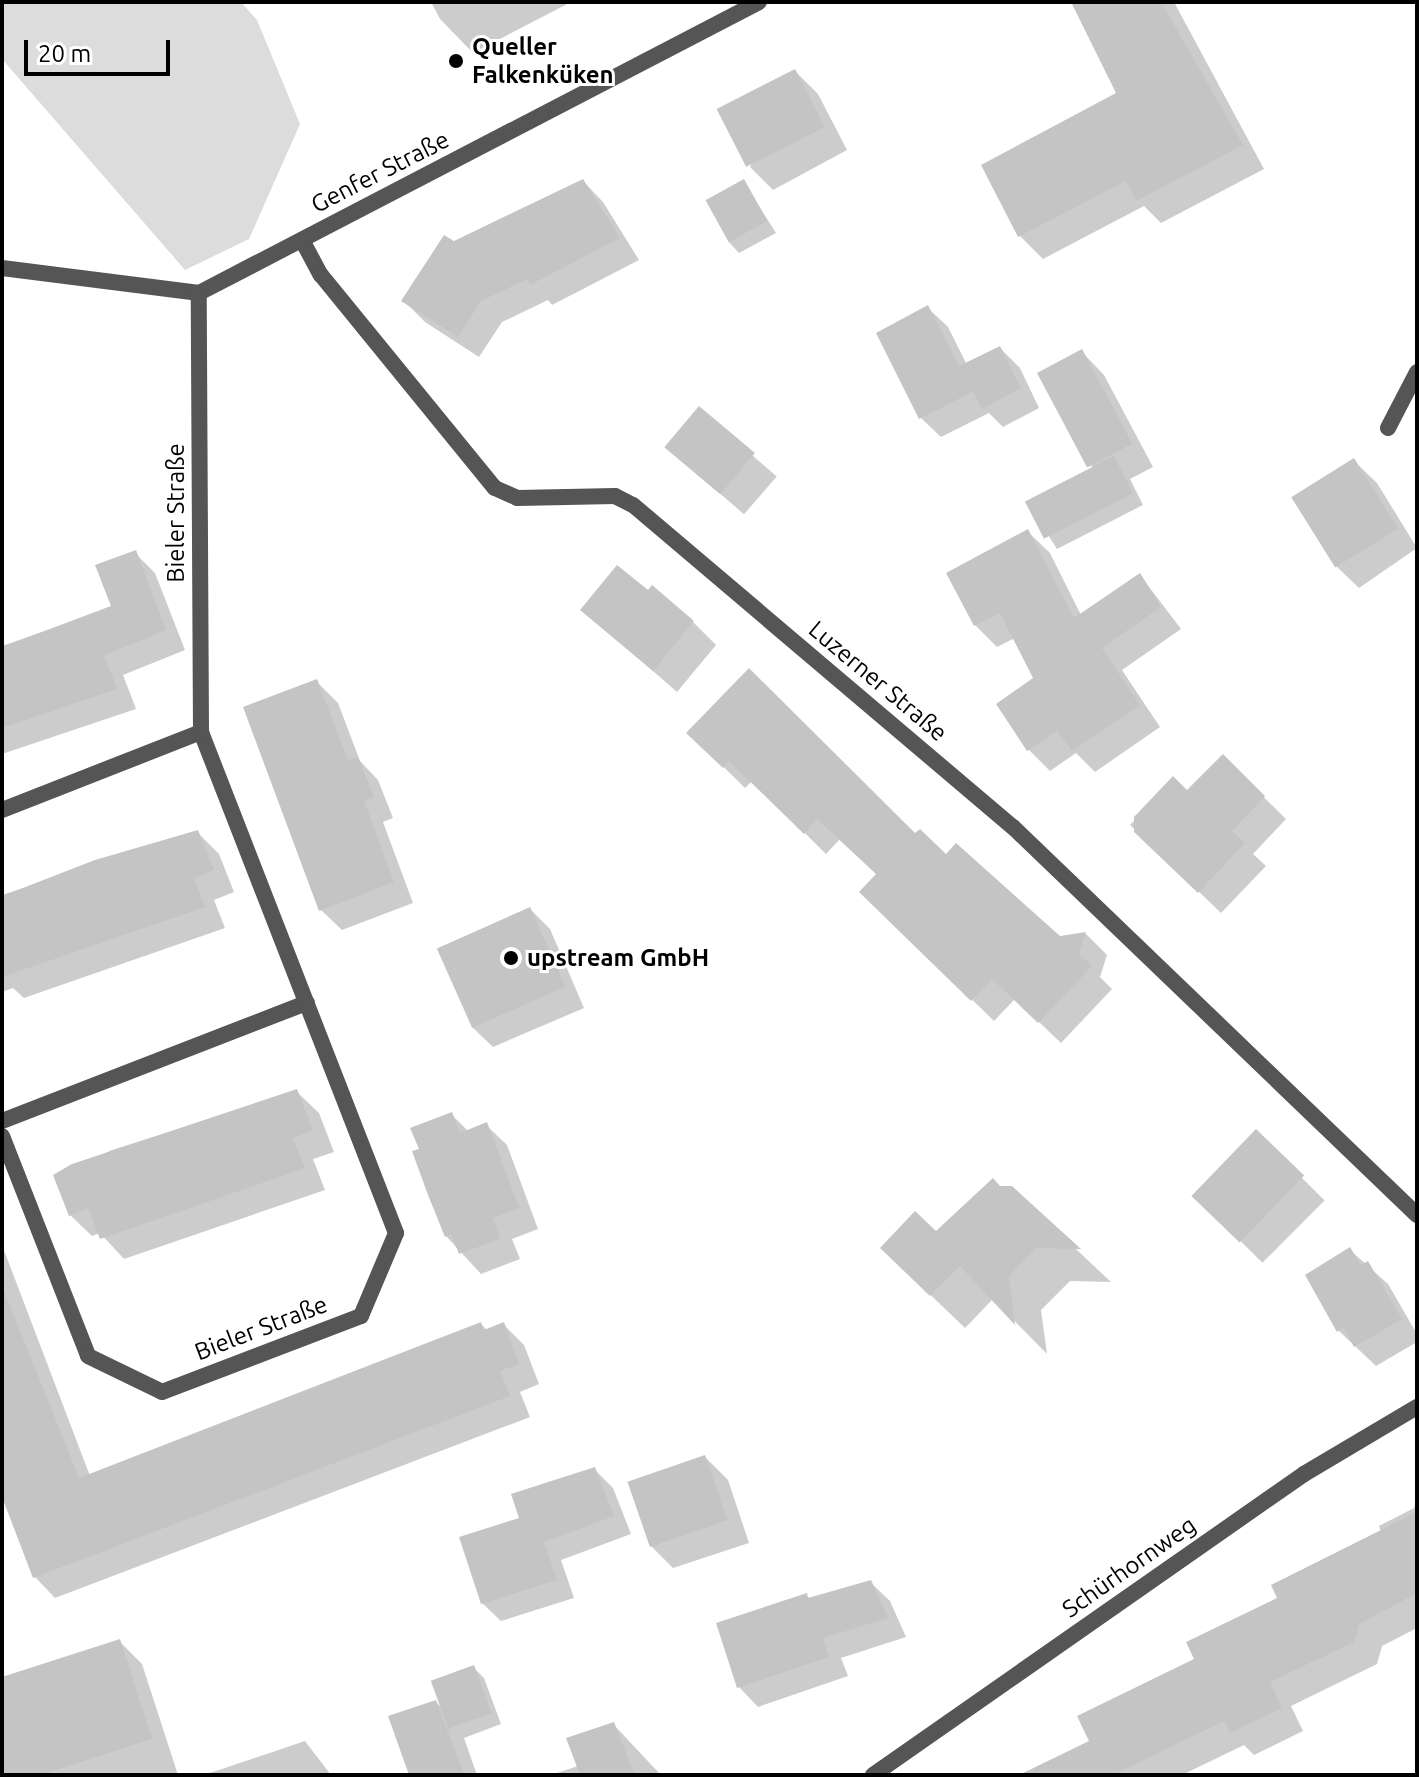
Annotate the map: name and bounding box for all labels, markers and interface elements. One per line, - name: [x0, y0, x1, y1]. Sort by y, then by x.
- scale bar: [28, 24, 174, 74]
- place label: Queller Falkenküken: [472, 33, 614, 89]
- text: 20 m: [38, 40, 91, 67]
- marker: Queller Falkenküken: [447, 52, 465, 70]
- street label: Genfer Straße: [306, 125, 454, 219]
- street label: Bieler Straße: [162, 443, 190, 583]
- street label: Luzerner Straße: [803, 615, 953, 747]
- place label: upstream GmbH: [527, 944, 709, 972]
- marker: upstream GmbH: [502, 949, 520, 967]
- street label: Bieler Straße: [191, 1290, 331, 1366]
- street label: Schürhornweg: [1057, 1510, 1201, 1624]

